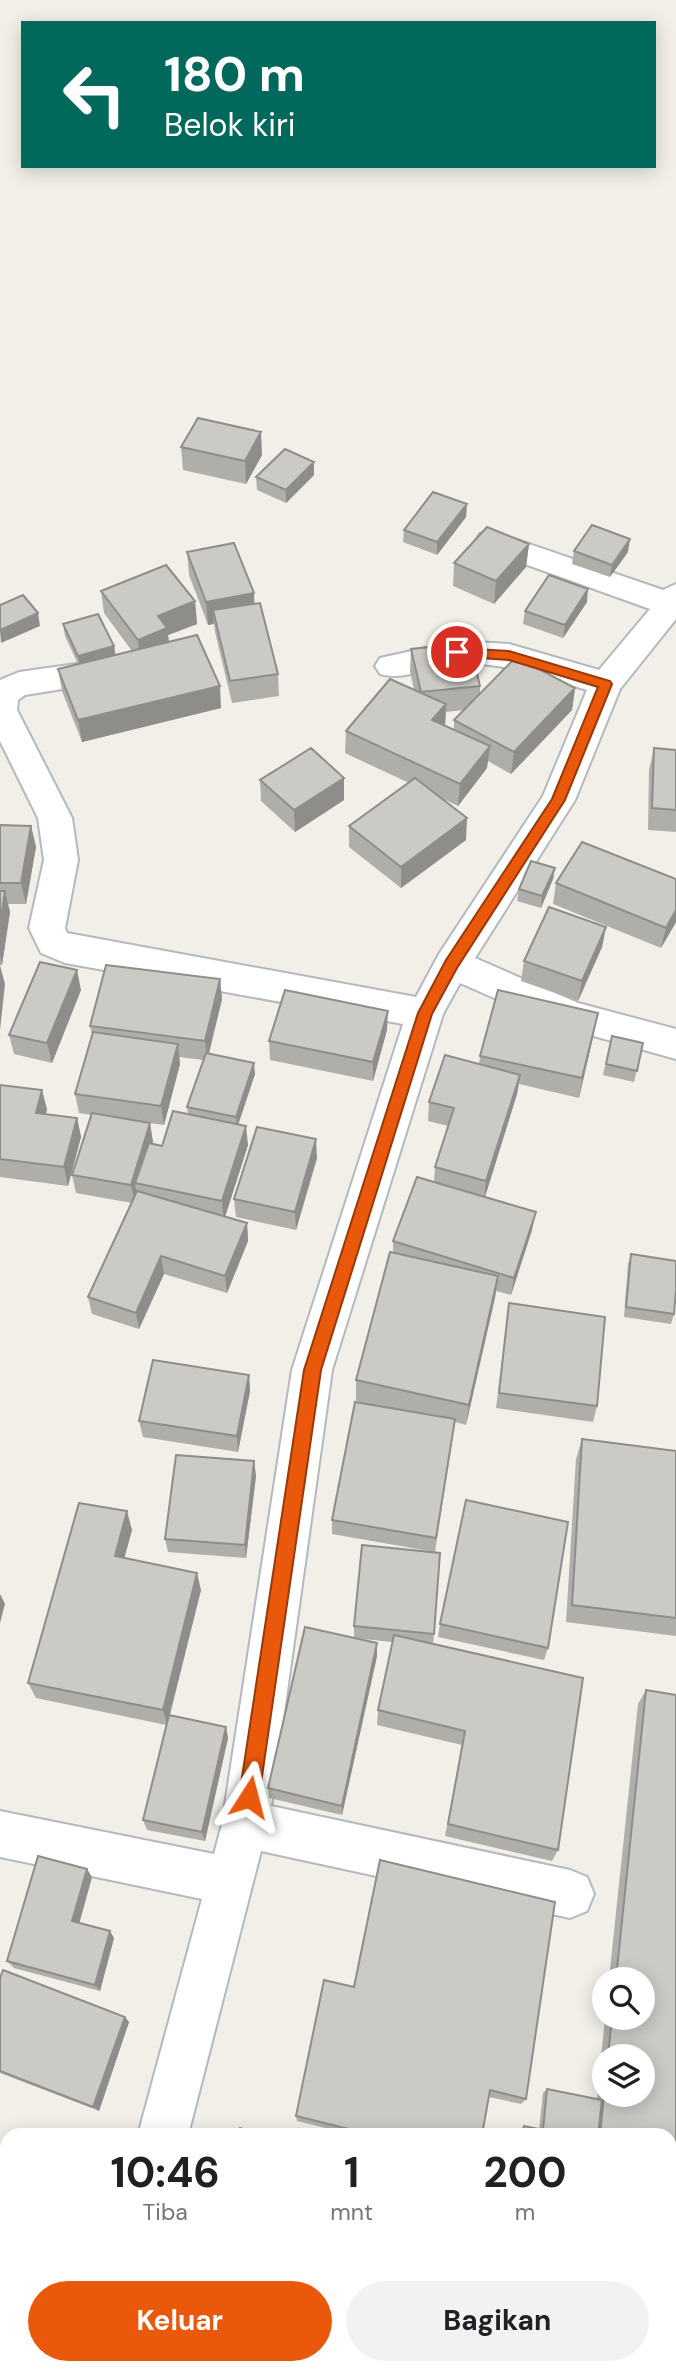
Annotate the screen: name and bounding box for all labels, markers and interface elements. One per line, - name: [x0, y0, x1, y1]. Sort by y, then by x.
- text: 180 m: [164, 42, 305, 106]
- icon: left: [49, 49, 140, 140]
- text: Belok kiri: [164, 104, 296, 146]
- pin: [427, 622, 487, 682]
- icon: arrive: [438, 633, 476, 671]
- position arrow: [212, 1760, 286, 1834]
- map controls: [592, 1967, 655, 2107]
- button: search: [592, 1967, 655, 2030]
- button: layers: [592, 2044, 655, 2107]
- text: 10:46: [110, 2145, 220, 2200]
- text: 1: [344, 2145, 359, 2200]
- text: 200: [483, 2145, 567, 2200]
- text: Tiba: [142, 2197, 188, 2227]
- text: mnt: [330, 2197, 373, 2227]
- text: m: [515, 2197, 535, 2227]
- button: Keluar: [28, 2281, 332, 2361]
- button: Bagikan: [346, 2281, 649, 2361]

